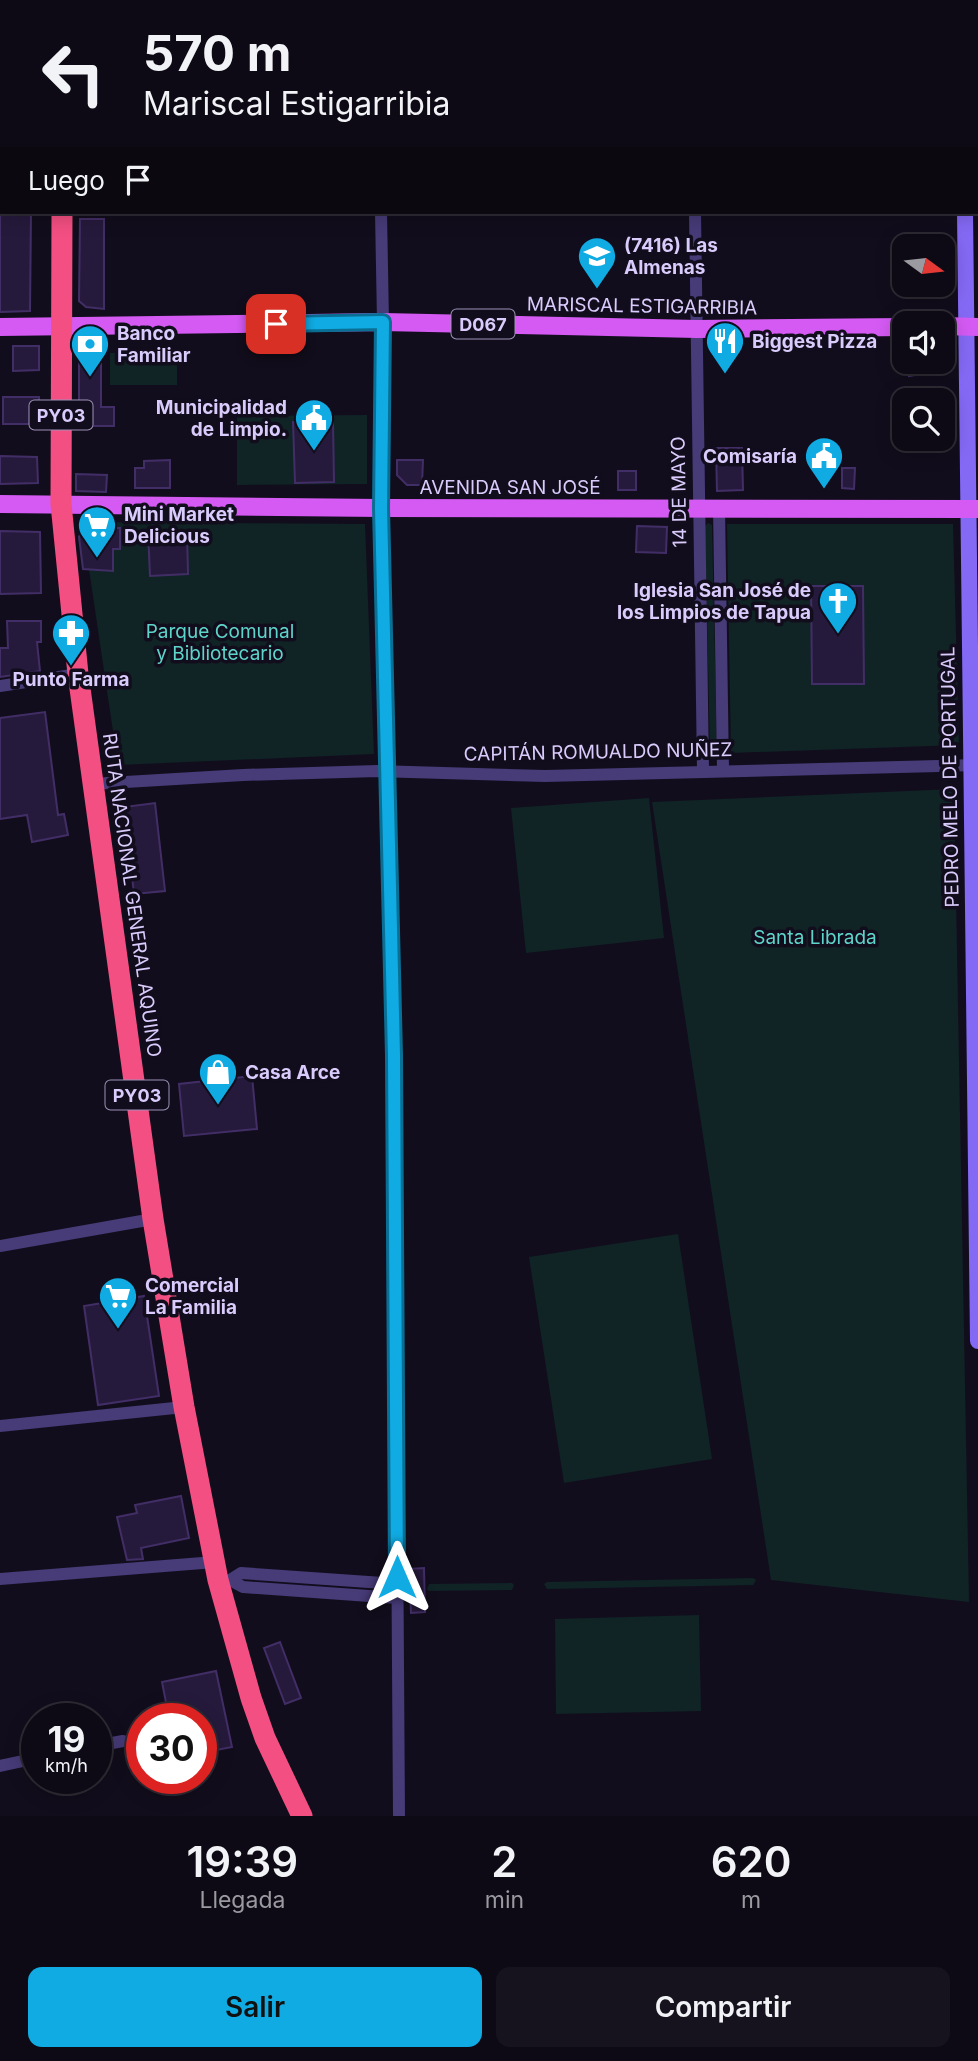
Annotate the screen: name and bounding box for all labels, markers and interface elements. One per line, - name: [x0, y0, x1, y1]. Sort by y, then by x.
- text: 570 m: [143, 24, 291, 83]
- icon: left: [28, 28, 119, 119]
- text: Mariscal Estigarribia: [143, 84, 450, 123]
- icon: arrive: [119, 161, 157, 199]
- text: Luego: [28, 165, 105, 196]
- place label: (7416) Las Almenas: [624, 234, 718, 279]
- north arrow: [892, 234, 956, 298]
- map controls: [892, 234, 955, 451]
- school or university icon: (7416) Las Almenas: [576, 235, 618, 290]
- street label: MARISCAL ESTIGARRIBIA: [527, 292, 757, 320]
- pin: [246, 294, 306, 354]
- icon: arrive: [257, 305, 295, 343]
- road number: D067: [452, 310, 514, 338]
- button: sound: [892, 311, 955, 374]
- restaurant icon: Biggest Pizza: [704, 320, 746, 375]
- place label: Banco Familiar: [117, 322, 191, 367]
- bank icon: Banco Familiar: [69, 323, 111, 378]
- place label: Biggest Pizza: [752, 330, 877, 353]
- button: search: [892, 388, 955, 451]
- place label: Municipalidad de Limpio.: [156, 396, 287, 441]
- public building icon: Municipalidad de Limpio.: [293, 397, 335, 452]
- road number: PY03: [29, 400, 92, 430]
- public building icon: Comisaría: [803, 435, 845, 490]
- street label: 14 DE MAYO: [667, 436, 691, 548]
- place label: Comisaría: [703, 445, 797, 468]
- street label: AVENIDA SAN JOSÉ: [419, 475, 601, 499]
- place label: Mini Market Delicious: [124, 503, 234, 548]
- supermarket icon: Mini Market Delicious: [76, 504, 118, 559]
- place label: Iglesia San José de los Limpios de Tapua: [617, 579, 811, 624]
- church icon: Iglesia San José de los Limpios de Tapua: [817, 580, 859, 635]
- pharmacy icon: Punto Farma: [50, 612, 92, 667]
- park label: Parque Comunal y Bibliotecario: [146, 620, 294, 665]
- street label: PEDRO MELO DE PORTUGAL: [936, 646, 964, 908]
- place label: Punto Farma: [12, 668, 130, 691]
- street label: RUTA NACIONAL GENERAL AQUINO: [98, 731, 166, 1059]
- street label: CAPITÁN ROMUALDO NUÑEZ: [464, 737, 732, 766]
- park label: Santa Librada: [753, 926, 877, 949]
- shop icon: Casa Arce: [197, 1051, 239, 1106]
- place label: Casa Arce: [245, 1061, 340, 1084]
- road number: PY03: [106, 1080, 168, 1110]
- place label: Comercial La Familia: [145, 1274, 239, 1319]
- supermarket icon: Comercial La Familia: [97, 1275, 139, 1330]
- position arrow: [360, 1540, 434, 1614]
- speed limit sign: 30: [126, 1703, 217, 1794]
- text: 19: [48, 1718, 85, 1760]
- text: km/h: [45, 1755, 88, 1776]
- text: 19:39: [187, 1836, 298, 1887]
- text: 2: [491, 1836, 518, 1887]
- text: 620: [711, 1836, 791, 1887]
- text: Llegada: [199, 1886, 285, 1914]
- text: min: [485, 1886, 524, 1914]
- text: m: [741, 1886, 761, 1914]
- button: Salir: [28, 1967, 482, 2047]
- button: Compartir: [496, 1967, 950, 2047]

